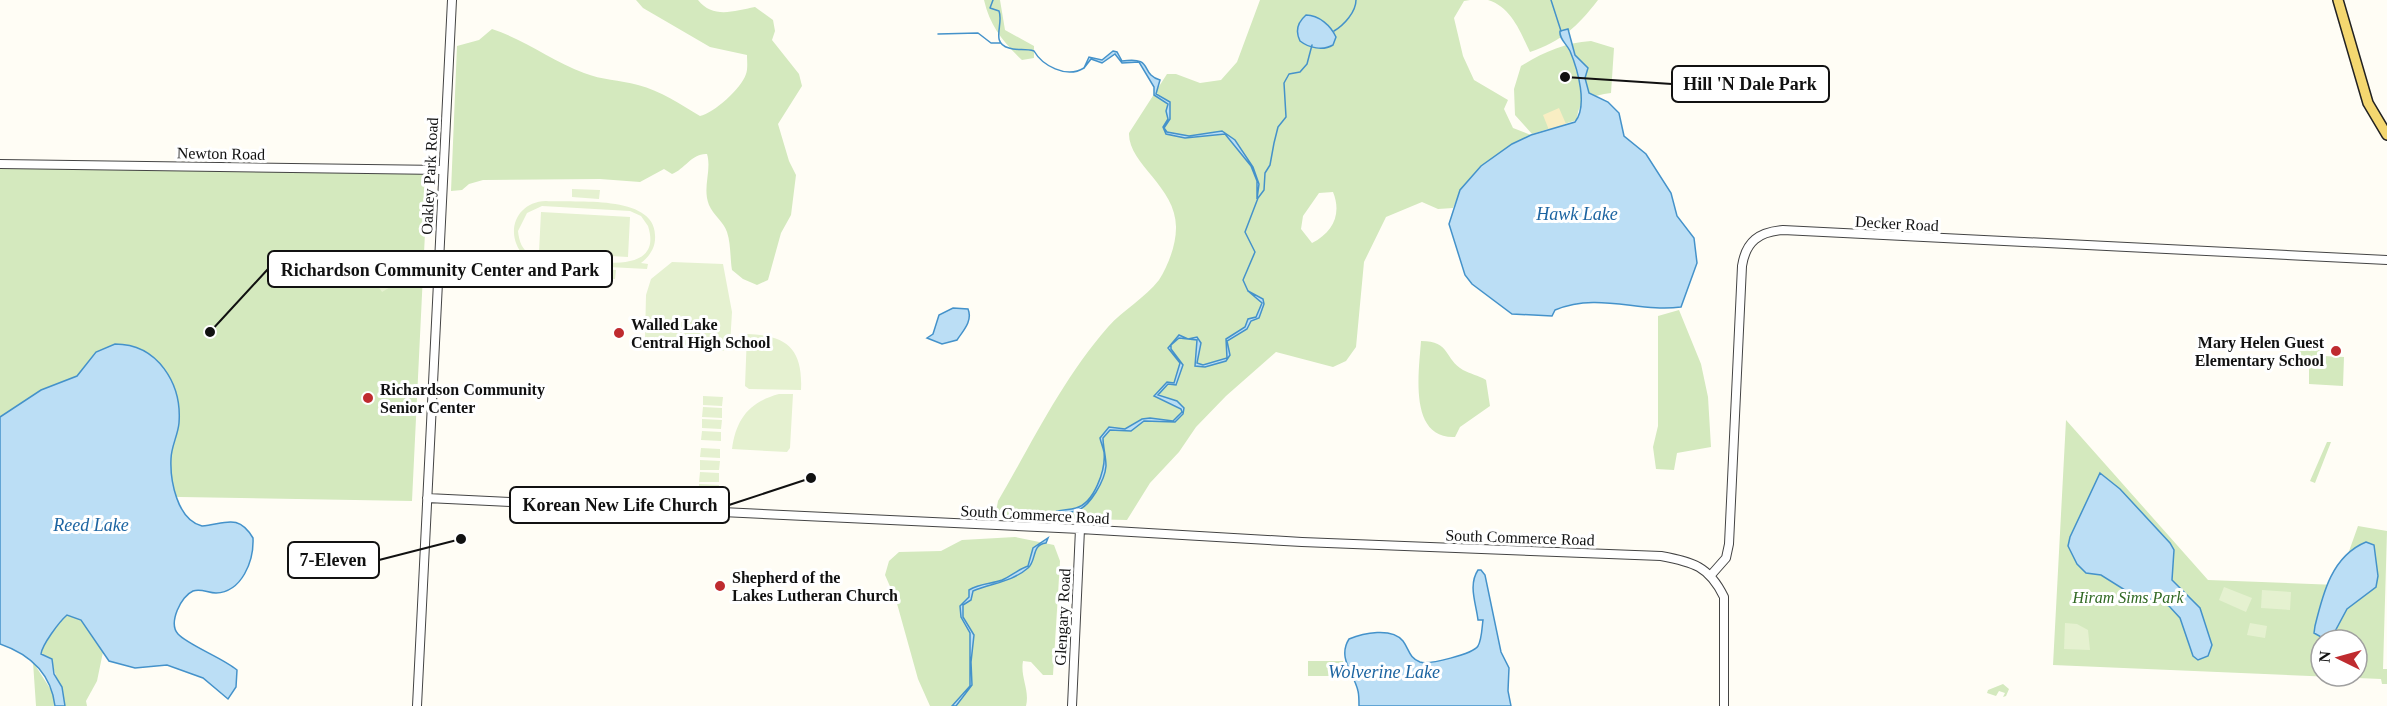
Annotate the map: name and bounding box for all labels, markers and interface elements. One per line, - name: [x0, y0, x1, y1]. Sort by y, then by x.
- callout: Hill 'N Dale Park: [1672, 66, 1829, 102]
- text: Hill 'N Dale Park: [1683, 74, 1817, 94]
- street label: Oakley Park Road: [418, 117, 442, 235]
- street label: Newton Road: [177, 144, 265, 163]
- water label: Hawk Lake: [1535, 204, 1618, 224]
- street label: Decker Road: [1855, 213, 1939, 234]
- callout: Richardson Community Center and Park: [268, 251, 612, 287]
- text: Richardson Community Center and Park: [281, 260, 599, 280]
- place label: Walled Lake Central High School: [631, 316, 771, 352]
- marker: Walled Lake Central High School: [612, 326, 626, 340]
- place label: Mary Helen Guest Elementary School: [2195, 334, 2325, 370]
- marker: Mary Helen Guest Elementary School: [2329, 344, 2343, 358]
- place label: Richardson Community Senior Center: [380, 381, 545, 416]
- marker: Richardson Community Senior Center: [361, 391, 375, 405]
- callout: Korean New Life Church: [510, 487, 729, 523]
- text: Korean New Life Church: [523, 495, 717, 515]
- street label: South Commerce Road: [960, 502, 1110, 527]
- water label: Reed Lake: [52, 515, 129, 535]
- street label: South Commerce Road: [1445, 526, 1595, 549]
- callout: 7-Eleven: [288, 542, 379, 578]
- text: 7-Eleven: [300, 550, 367, 570]
- street label: Glengary Road: [1051, 568, 1075, 666]
- place label: Shepherd of the Lakes Lutheran Church: [732, 569, 898, 604]
- marker: Shepherd of the Lakes Lutheran Church: [713, 579, 727, 593]
- park label: Hiram Sims Park: [2071, 589, 2184, 606]
- north arrow: [2309, 628, 2369, 688]
- text: N: [2316, 650, 2334, 663]
- water label: Wolverine Lake: [1328, 662, 1440, 682]

